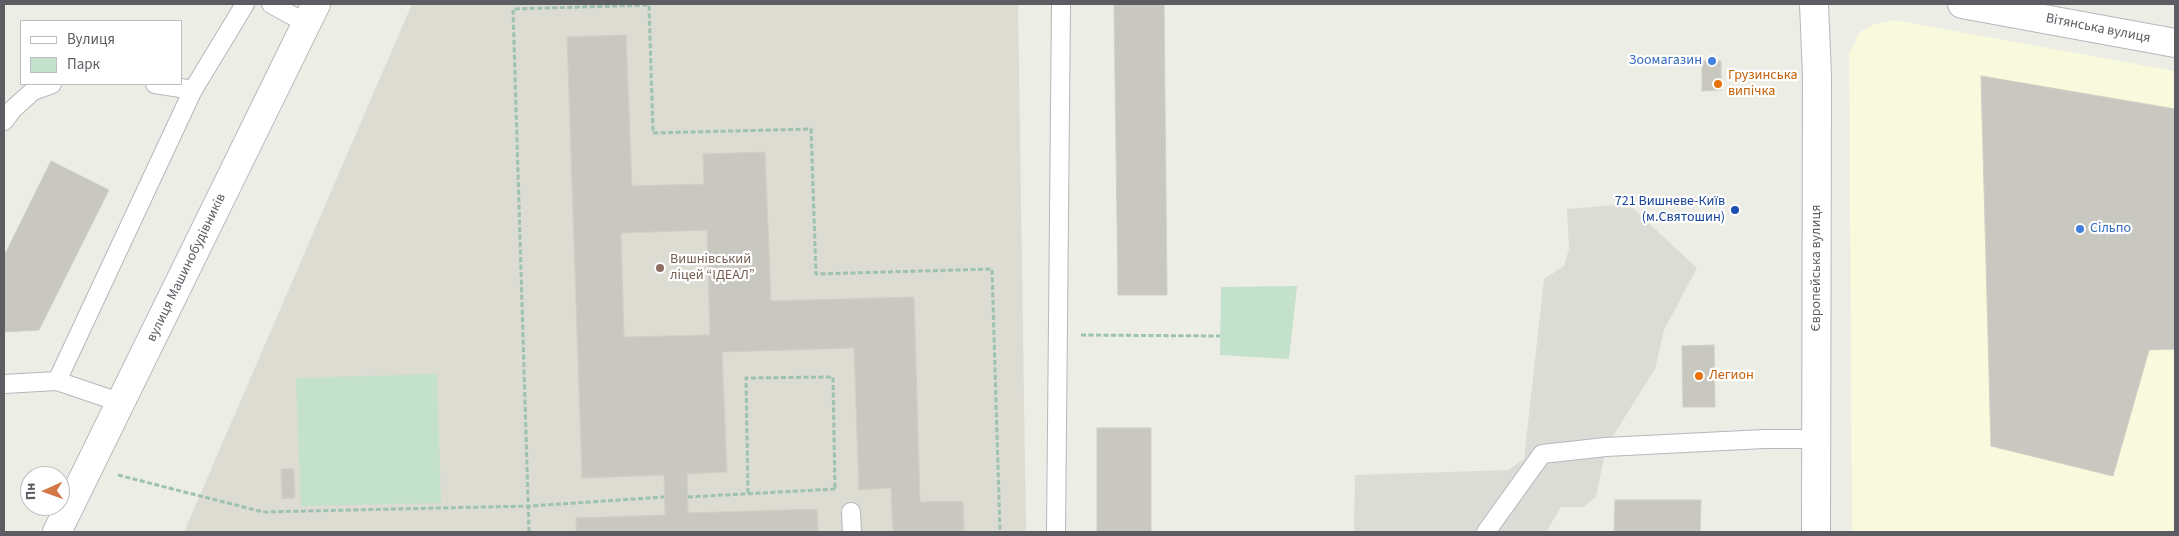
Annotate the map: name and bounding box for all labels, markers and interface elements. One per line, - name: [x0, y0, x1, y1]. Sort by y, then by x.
- street label: Вітянська вулиця: [2044, 11, 2152, 47]
- legend: [20, 20, 182, 85]
- text: Вулиця: [67, 29, 115, 50]
- place label: Зоомагазин: [1629, 53, 1702, 69]
- text: Парк: [67, 54, 100, 75]
- marker: Зоомагазин: [1706, 55, 1718, 67]
- place label: Грузинська випічка: [1728, 68, 1797, 100]
- marker: Грузинська випічка: [1712, 78, 1724, 90]
- street label: вулиця Машинобудівників: [144, 191, 230, 345]
- place label: 721 Вишневе-Київ (м.Святошин): [1615, 194, 1725, 226]
- marker: 721 Вишневе-Київ (м.Святошин): [1729, 204, 1741, 216]
- street label: Європейська вулиця: [1809, 205, 1825, 331]
- place label: Сільпо: [2090, 221, 2131, 237]
- marker: Сільпо: [2074, 223, 2086, 235]
- place label: Вишнівський ліцей “ІДЕАЛ”: [670, 252, 755, 284]
- marker: Вишнівський ліцей “ІДЕАЛ”: [654, 262, 666, 274]
- place label: Легион: [1709, 368, 1754, 384]
- marker: Легион: [1693, 370, 1705, 382]
- north arrow: [20, 466, 70, 516]
- text: Пн: [21, 482, 41, 501]

